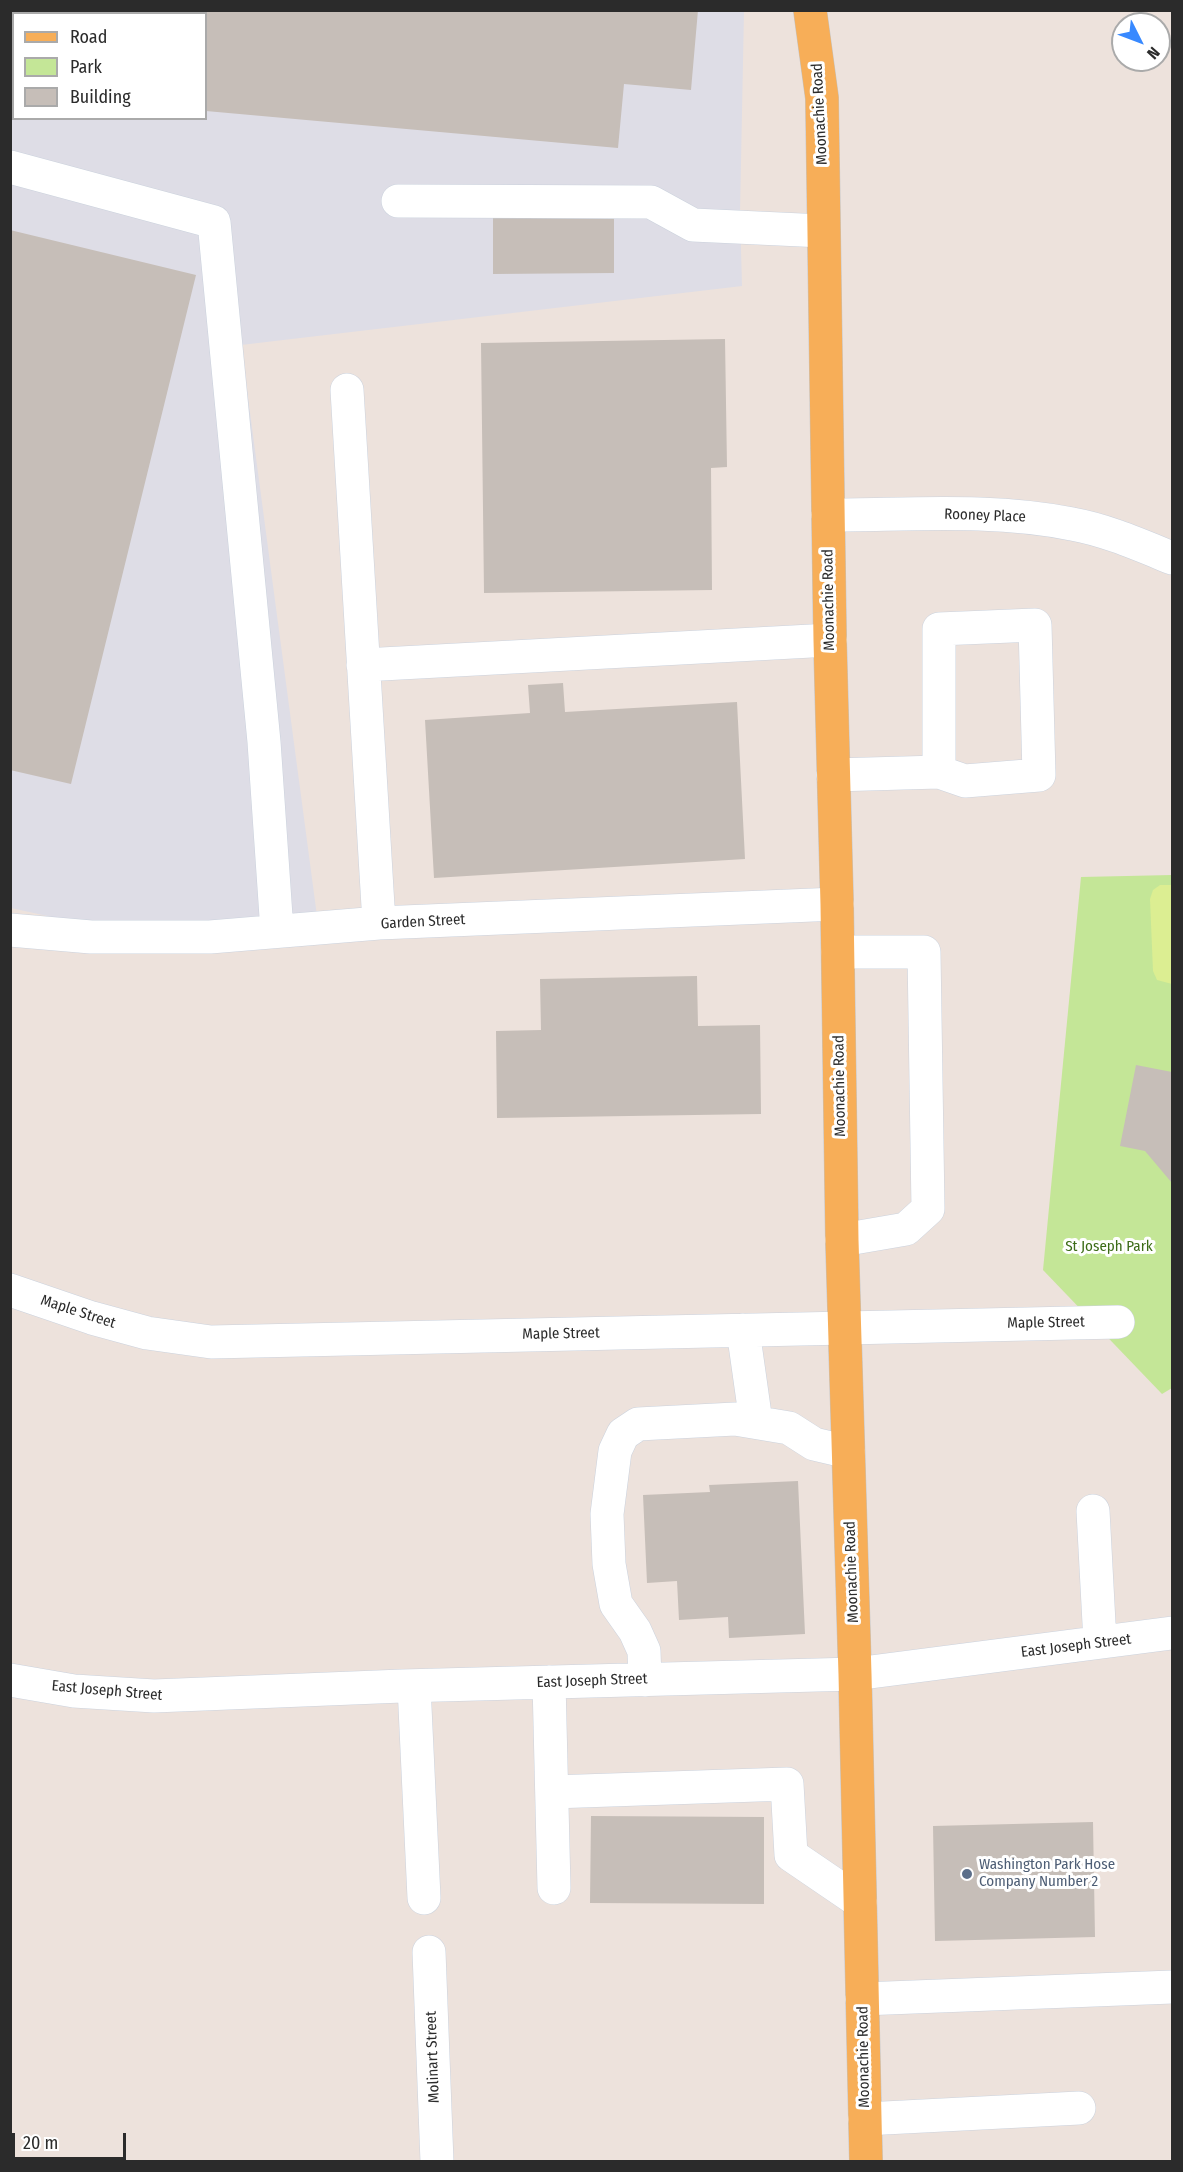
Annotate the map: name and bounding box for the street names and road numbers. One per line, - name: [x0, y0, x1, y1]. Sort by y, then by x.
- street label: Moonachie Road: [808, 63, 832, 165]
- street label: Rooney Place: [944, 506, 1026, 526]
- street label: Moonachie Road: [819, 549, 839, 651]
- street label: Garden Street: [380, 911, 466, 933]
- street label: Moonachie Road: [830, 1035, 850, 1137]
- street label: Maple Street: [38, 1291, 118, 1333]
- street label: Maple Street: [1007, 1313, 1085, 1333]
- street label: Maple Street: [522, 1324, 600, 1344]
- street label: Moonachie Road: [841, 1521, 863, 1623]
- street label: East Joseph Street: [1020, 1630, 1132, 1662]
- street label: East Joseph Street: [536, 1670, 648, 1692]
- street label: East Joseph Street: [51, 1677, 163, 1705]
- street label: Moonachie Road: [854, 2006, 874, 2108]
- street label: Molinart Street: [422, 2011, 444, 2103]

